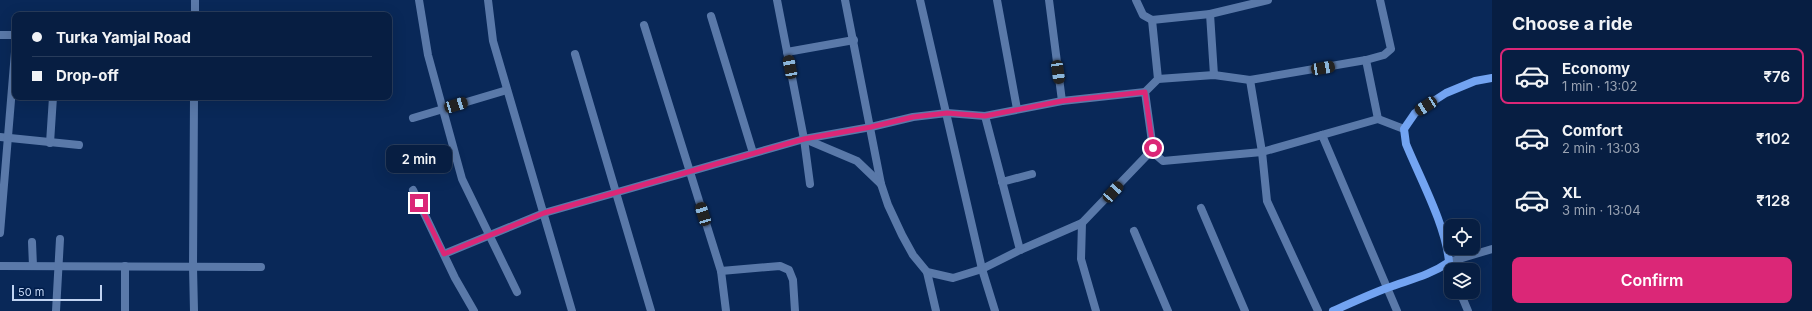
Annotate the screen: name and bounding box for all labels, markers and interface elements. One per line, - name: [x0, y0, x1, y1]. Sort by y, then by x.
- text: Choose a ride: [1512, 13, 1633, 34]
- text: Turka Yamjal Road: [56, 28, 191, 47]
- car: [782, 54, 798, 80]
- icon: car: [1514, 58, 1550, 94]
- car: [1050, 59, 1066, 85]
- text: Economy: [1562, 59, 1630, 78]
- car: [1310, 60, 1336, 76]
- text: Drop-off: [56, 66, 119, 85]
- text: ₹76: [1764, 67, 1790, 86]
- text: 1 min · 13:02: [1562, 78, 1637, 94]
- car: [1413, 94, 1439, 118]
- car: [443, 96, 469, 114]
- icon: car: [1514, 120, 1550, 156]
- text: Comfort: [1562, 121, 1623, 140]
- text: ₹102: [1756, 129, 1790, 148]
- route start: [1144, 139, 1162, 157]
- text: 2 min · 13:03: [1562, 140, 1640, 156]
- callout: 2 min: [386, 145, 452, 173]
- text: 2 min: [402, 151, 436, 167]
- car: [1101, 179, 1125, 205]
- icon: car: [1514, 182, 1550, 218]
- text: XL: [1562, 183, 1582, 202]
- text: ₹128: [1756, 191, 1790, 210]
- route end: [410, 194, 428, 212]
- car: [694, 201, 712, 227]
- text: 3 min · 13:04: [1562, 202, 1641, 218]
- map controls: [1444, 219, 1480, 299]
- button: locate: [1444, 219, 1480, 255]
- button: Confirm: [1512, 257, 1792, 303]
- button: layers: [1444, 263, 1480, 299]
- scale bar: [12, 283, 102, 302]
- text: 50 m: [18, 285, 44, 299]

